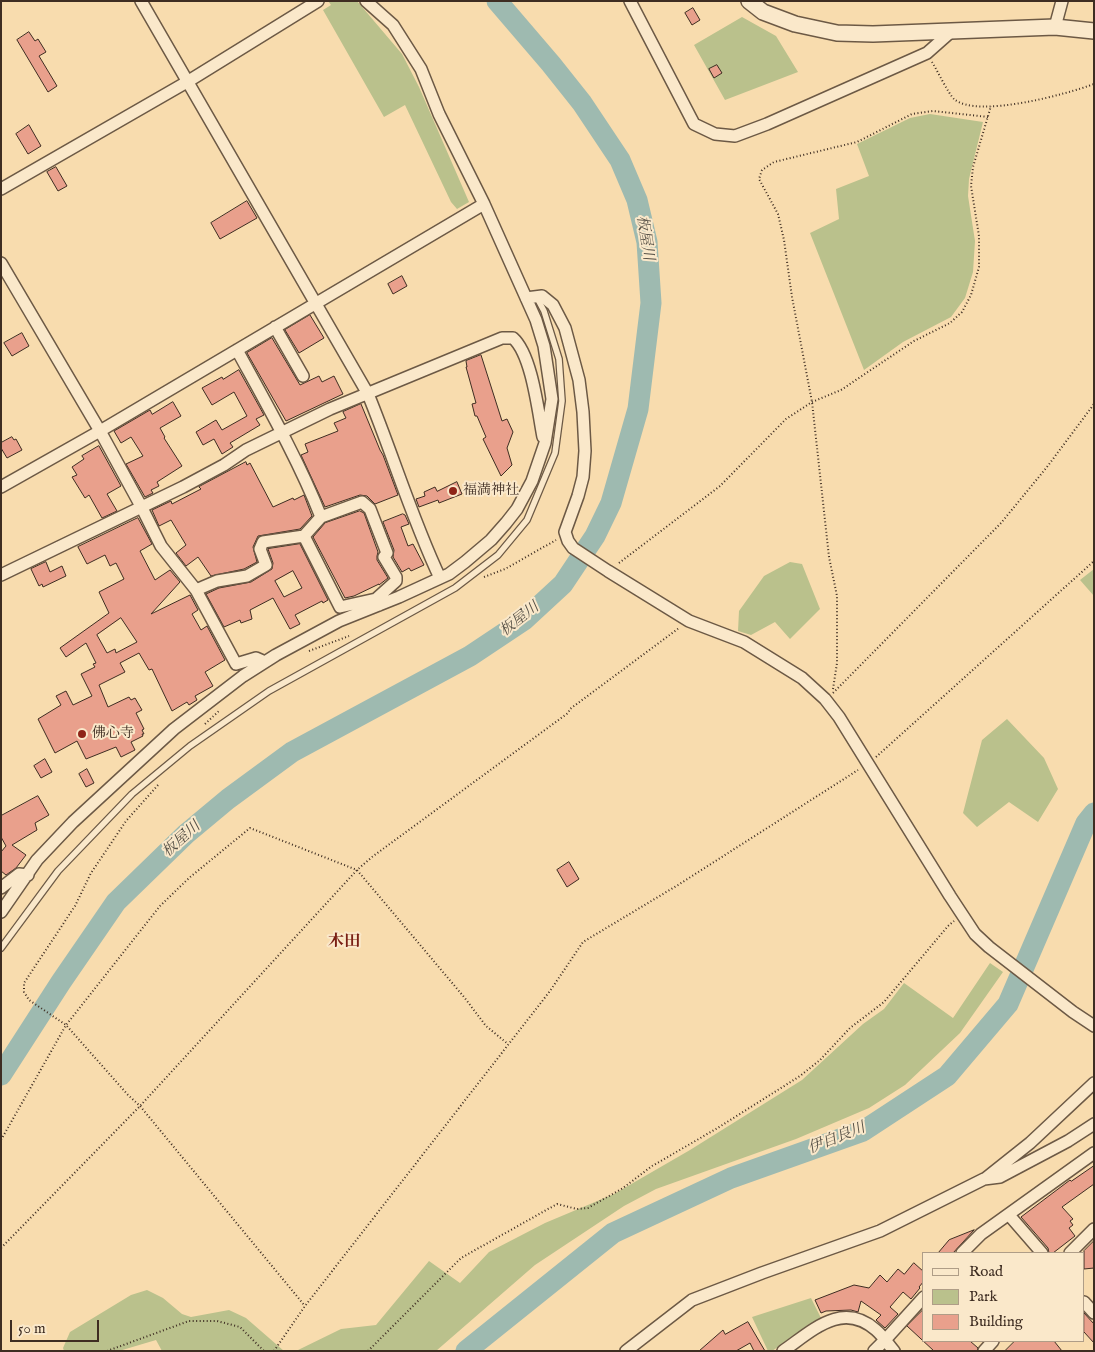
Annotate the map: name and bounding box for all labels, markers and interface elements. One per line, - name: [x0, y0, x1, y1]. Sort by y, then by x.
- water label: 板屋川: [632, 214, 656, 262]
- place label: 福満神社: [463, 483, 519, 499]
- marker: 福満神社: [447, 485, 459, 497]
- water label: 板屋川: [497, 599, 543, 641]
- place label: 佛心寺: [92, 726, 134, 742]
- marker: 佛心寺: [76, 728, 88, 740]
- water label: 板屋川: [159, 818, 205, 862]
- district label: 木田: [328, 933, 360, 953]
- water label: 伊自良川: [806, 1119, 868, 1159]
- legend: [922, 1252, 1085, 1342]
- text: Road: [969, 1262, 1003, 1281]
- text: Park: [969, 1287, 998, 1306]
- scale bar: [12, 1310, 101, 1342]
- text: Building: [969, 1312, 1023, 1331]
- text: 50 m: [18, 1319, 46, 1338]

